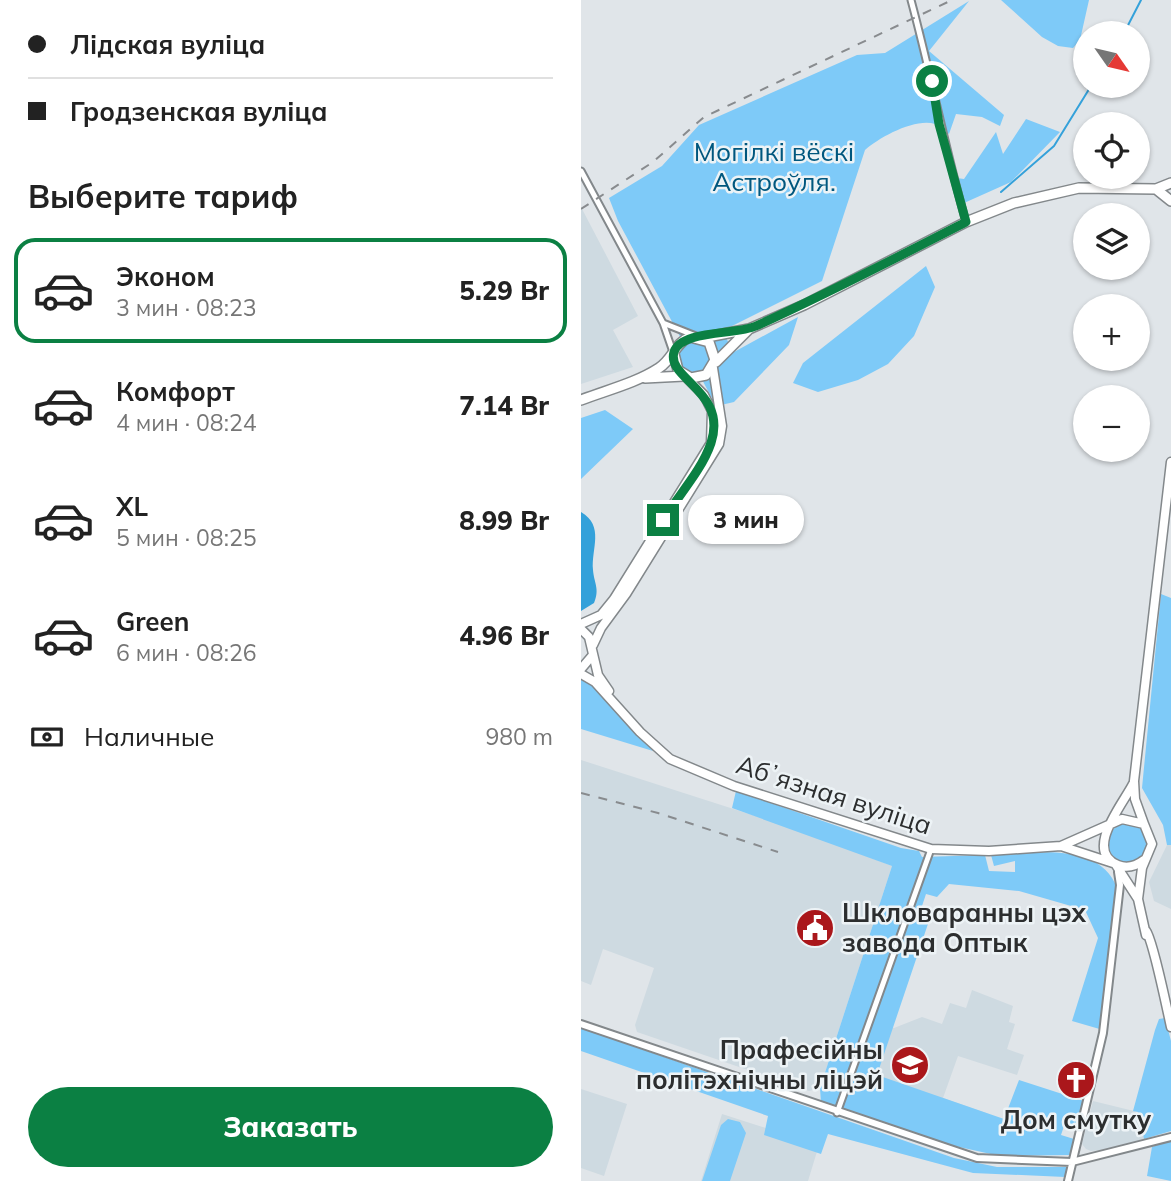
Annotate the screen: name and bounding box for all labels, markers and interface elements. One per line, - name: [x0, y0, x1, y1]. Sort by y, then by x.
- north arrow: [1073, 21, 1150, 98]
- map controls: [1073, 21, 1150, 462]
- text: Лідская вуліца: [70, 28, 265, 61]
- route start: [916, 65, 948, 97]
- text: Гродзенская вуліца: [70, 95, 327, 128]
- button: locate: [1073, 112, 1150, 189]
- park label: Могілкі вёскі Астроўля.: [694, 135, 854, 198]
- text: Выберите тариф: [28, 176, 298, 216]
- button: layers: [1073, 203, 1150, 280]
- icon: car: [32, 259, 95, 322]
- text: Эконом: [116, 260, 215, 293]
- text: 5.29 Br: [459, 274, 549, 307]
- text: 3 мин · 08:23: [116, 293, 256, 322]
- button: +: [1073, 294, 1150, 371]
- icon: car: [32, 374, 95, 437]
- text: Комфорт: [116, 375, 235, 408]
- button: −: [1073, 385, 1150, 462]
- text: 7.14 Br: [459, 389, 549, 422]
- text: 4 мин · 08:24: [116, 408, 256, 437]
- icon: car: [32, 489, 95, 552]
- text: XL: [116, 490, 148, 523]
- callout: 3 мин: [687, 496, 803, 544]
- text: 8.99 Br: [459, 504, 549, 537]
- route end: [647, 504, 679, 536]
- text: 3 мин: [713, 505, 779, 534]
- text: 5 мин · 08:25: [116, 523, 256, 552]
- icon: car: [32, 604, 95, 667]
- text: Green: [116, 605, 189, 638]
- text: 4.96 Br: [459, 619, 549, 652]
- text: 6 мин · 08:26: [116, 638, 256, 667]
- icon: cash: [28, 718, 66, 756]
- text: Наличные: [84, 720, 214, 753]
- text: 980 m: [485, 722, 553, 751]
- street label: Абʼязная вуліца: [732, 747, 936, 842]
- place label: Шкловаранны цэх завода Оптык: [842, 896, 1086, 959]
- public building icon: Шкловаранны цэх завода Оптык: [794, 907, 836, 949]
- place label: Прафесійны політэхнічны ліцэй: [636, 1033, 883, 1096]
- school or university icon: Прафесійны політэхнічны ліцэй: [889, 1044, 931, 1086]
- church icon: Дом смутку: [1055, 1059, 1097, 1101]
- button: Заказать: [28, 1087, 553, 1167]
- place label: Дом смутку: [1001, 1103, 1152, 1136]

